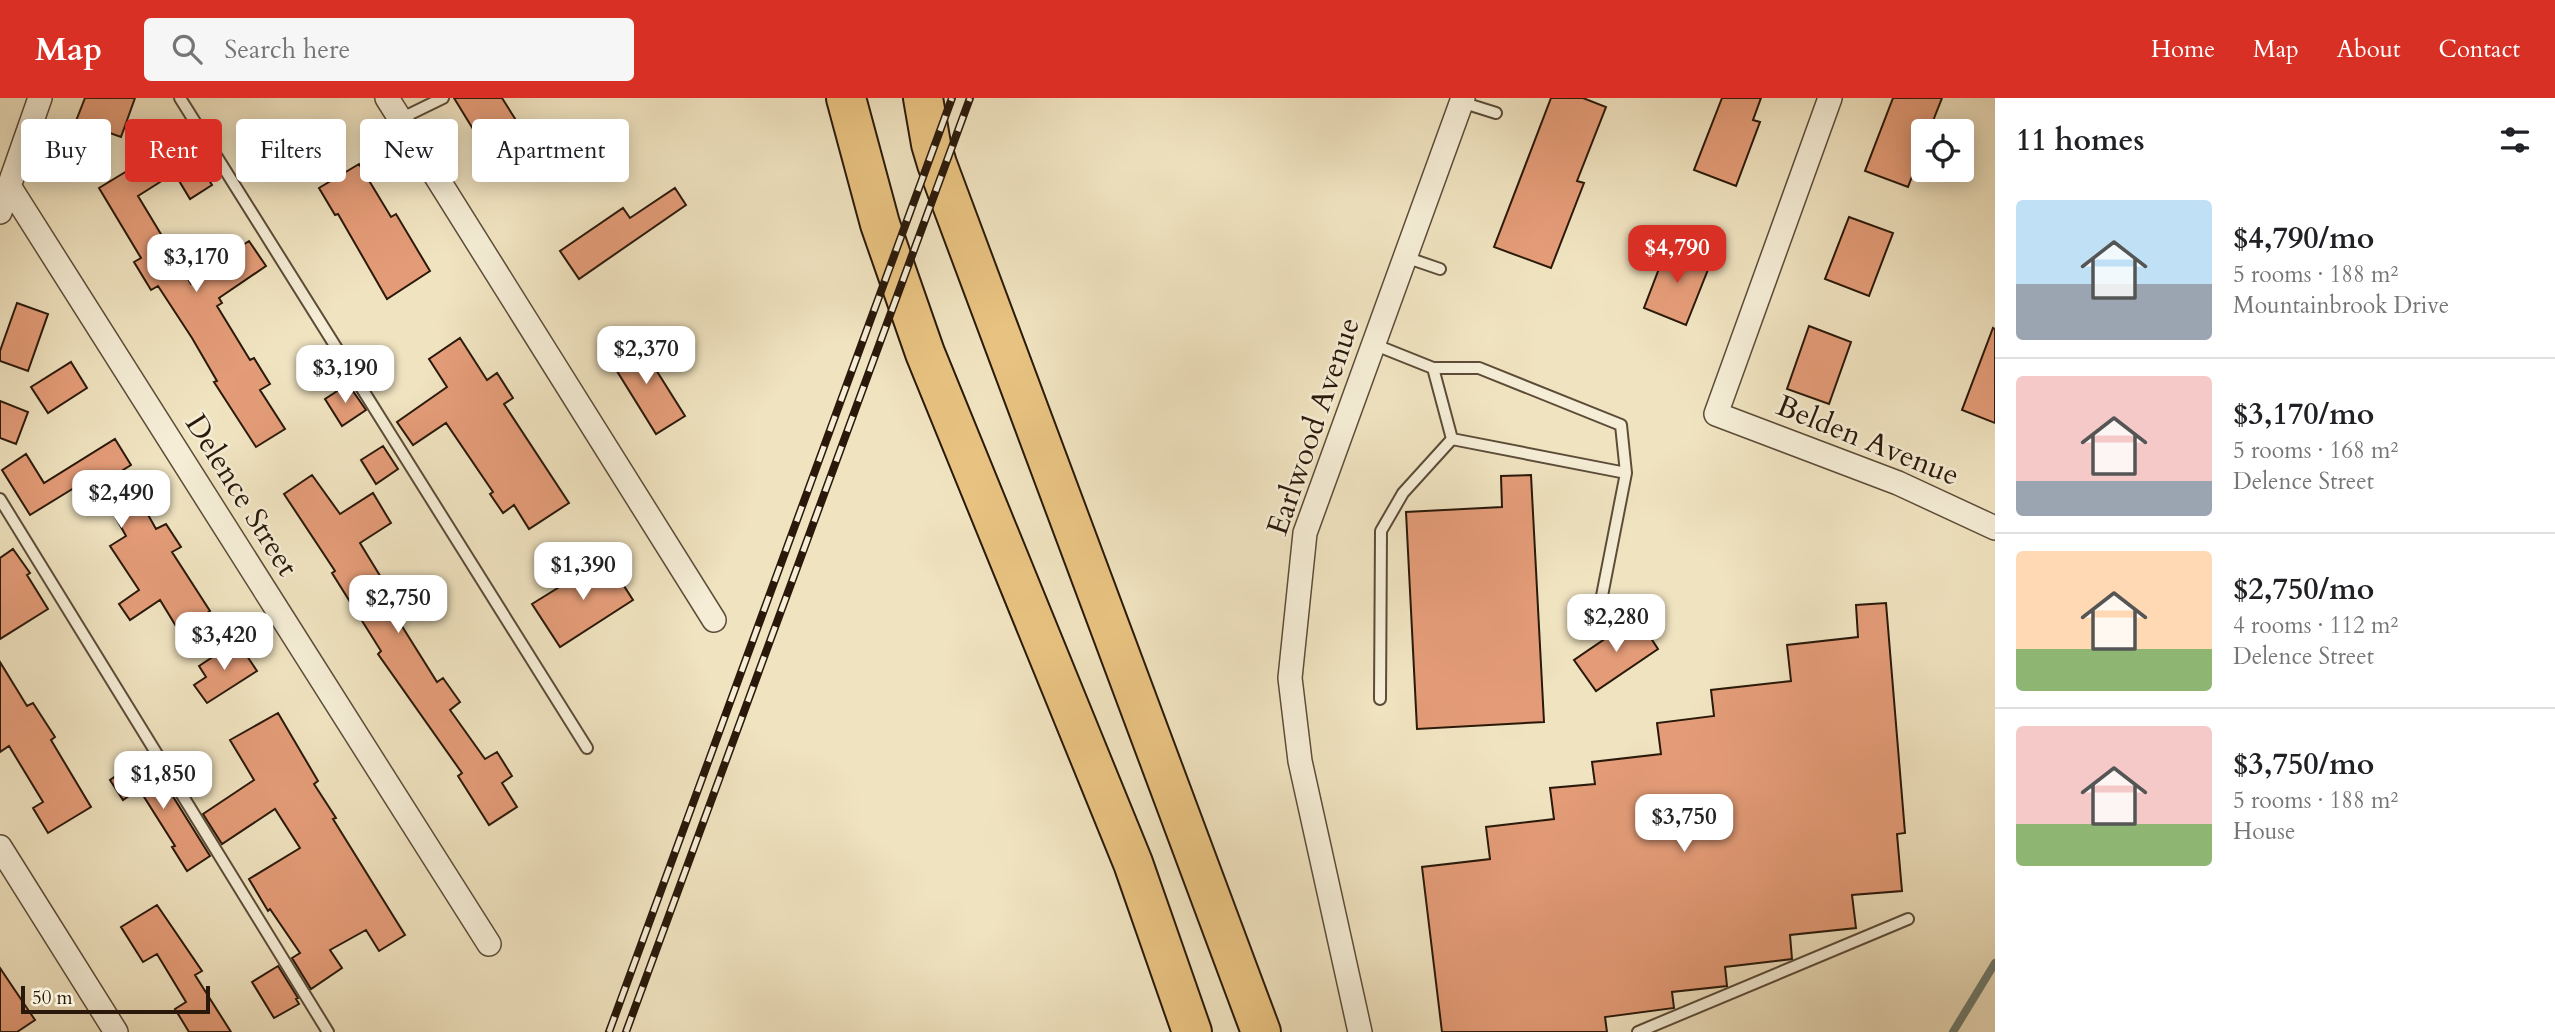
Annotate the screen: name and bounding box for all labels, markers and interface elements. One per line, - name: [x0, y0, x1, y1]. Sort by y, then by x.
- search box: [144, 18, 634, 81]
- text: Map: [35, 27, 102, 72]
- icon: search: [168, 30, 206, 68]
- text: Search here: [224, 32, 350, 67]
- text: Home: [2151, 33, 2215, 66]
- text: Map: [2253, 33, 2299, 66]
- text: About: [2337, 33, 2401, 66]
- text: Contact: [2439, 33, 2520, 66]
- chip: Buy: [21, 119, 111, 182]
- chip: Rent: [125, 119, 222, 182]
- chip: Filters: [236, 119, 346, 182]
- chip: New: [360, 119, 458, 182]
- chip: Apartment: [472, 119, 629, 182]
- map controls: [1911, 119, 1974, 182]
- button: locate: [1911, 119, 1974, 182]
- text: 11 homes: [2016, 120, 2145, 161]
- icon: filters: [2496, 121, 2534, 159]
- text: $4,790/mo: [2233, 218, 2374, 259]
- pin: $4,790: [1620, 226, 1734, 285]
- icon: home: [2072, 228, 2156, 312]
- text: $4,790: [1644, 232, 1710, 263]
- pin: $3,170: [139, 234, 253, 294]
- text: $3,170: [163, 241, 229, 272]
- text: 5 rooms · 188 m²: [2233, 259, 2398, 290]
- text: Mountainbrook Drive: [2233, 290, 2449, 321]
- street label: Earlwood Avenue: [1257, 312, 1370, 541]
- pin: $2,370: [589, 327, 703, 386]
- text: $2,370: [613, 333, 679, 364]
- pin: $3,190: [288, 345, 402, 405]
- text: $3,190: [312, 352, 378, 383]
- street label: Belden Avenue: [1770, 385, 1965, 496]
- text: $3,170/mo: [2233, 394, 2374, 435]
- icon: home: [2072, 404, 2156, 488]
- street label: Delence Street: [175, 406, 308, 585]
- text: 5 rooms · 168 m²: [2233, 435, 2398, 466]
- text: Delence Street: [2233, 466, 2374, 497]
- pin: $2,490: [64, 470, 178, 530]
- text: $2,490: [88, 477, 154, 508]
- pin: $1,390: [526, 542, 640, 602]
- text: $1,390: [550, 549, 616, 580]
- text: $2,750/mo: [2233, 569, 2374, 610]
- pin: $2,750: [341, 575, 455, 635]
- icon: home: [2072, 579, 2156, 663]
- text: $2,750: [365, 582, 431, 613]
- pin: $2,280: [1559, 594, 1673, 654]
- text: $2,280: [1583, 601, 1649, 632]
- text: 4 rooms · 112 m²: [2233, 610, 2398, 641]
- pin: $3,420: [167, 612, 281, 672]
- text: $3,420: [191, 619, 257, 650]
- text: Delence Street: [2233, 641, 2374, 672]
- text: $3,750/mo: [2233, 744, 2374, 785]
- pin: $1,850: [106, 752, 220, 811]
- icon: home: [2072, 754, 2156, 838]
- text: $1,850: [130, 758, 196, 789]
- text: 5 rooms · 188 m²: [2233, 785, 2398, 816]
- pin: $3,750: [1627, 794, 1741, 854]
- text: $3,750: [1651, 801, 1717, 832]
- text: House: [2233, 816, 2295, 847]
- scale bar: [21, 983, 210, 1015]
- text: 50 m: [32, 985, 73, 1011]

